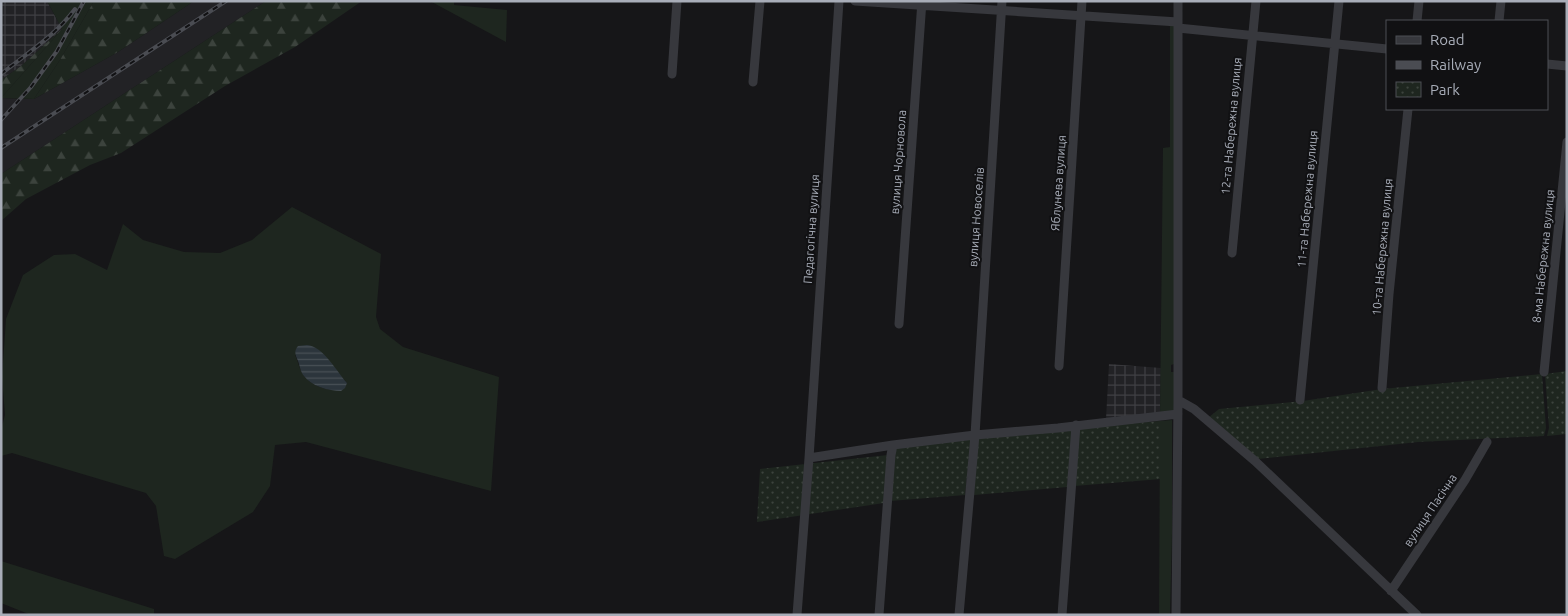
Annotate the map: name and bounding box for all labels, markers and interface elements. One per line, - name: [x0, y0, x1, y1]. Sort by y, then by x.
- legend: [1386, 20, 1548, 110]
- text: Road: [1430, 31, 1465, 48]
- text: Railway: [1430, 56, 1481, 73]
- street label: 12-та Набережна вулиця: [1219, 57, 1243, 195]
- text: Park: [1430, 81, 1460, 98]
- street label: вулиця Чорновола: [888, 109, 908, 215]
- street label: 11-та Набережна вулиця: [1295, 130, 1319, 268]
- street label: Яблунева вулиця: [1048, 135, 1068, 231]
- street label: вулиця Новоселів: [966, 167, 986, 267]
- street label: Педагогічна вулиця: [801, 174, 821, 284]
- street label: 10-та Набережна вулиця: [1370, 178, 1394, 316]
- street label: 8-ма Набережна вулиця: [1530, 189, 1556, 323]
- street label: вулиця Пасічна: [1401, 471, 1459, 549]

